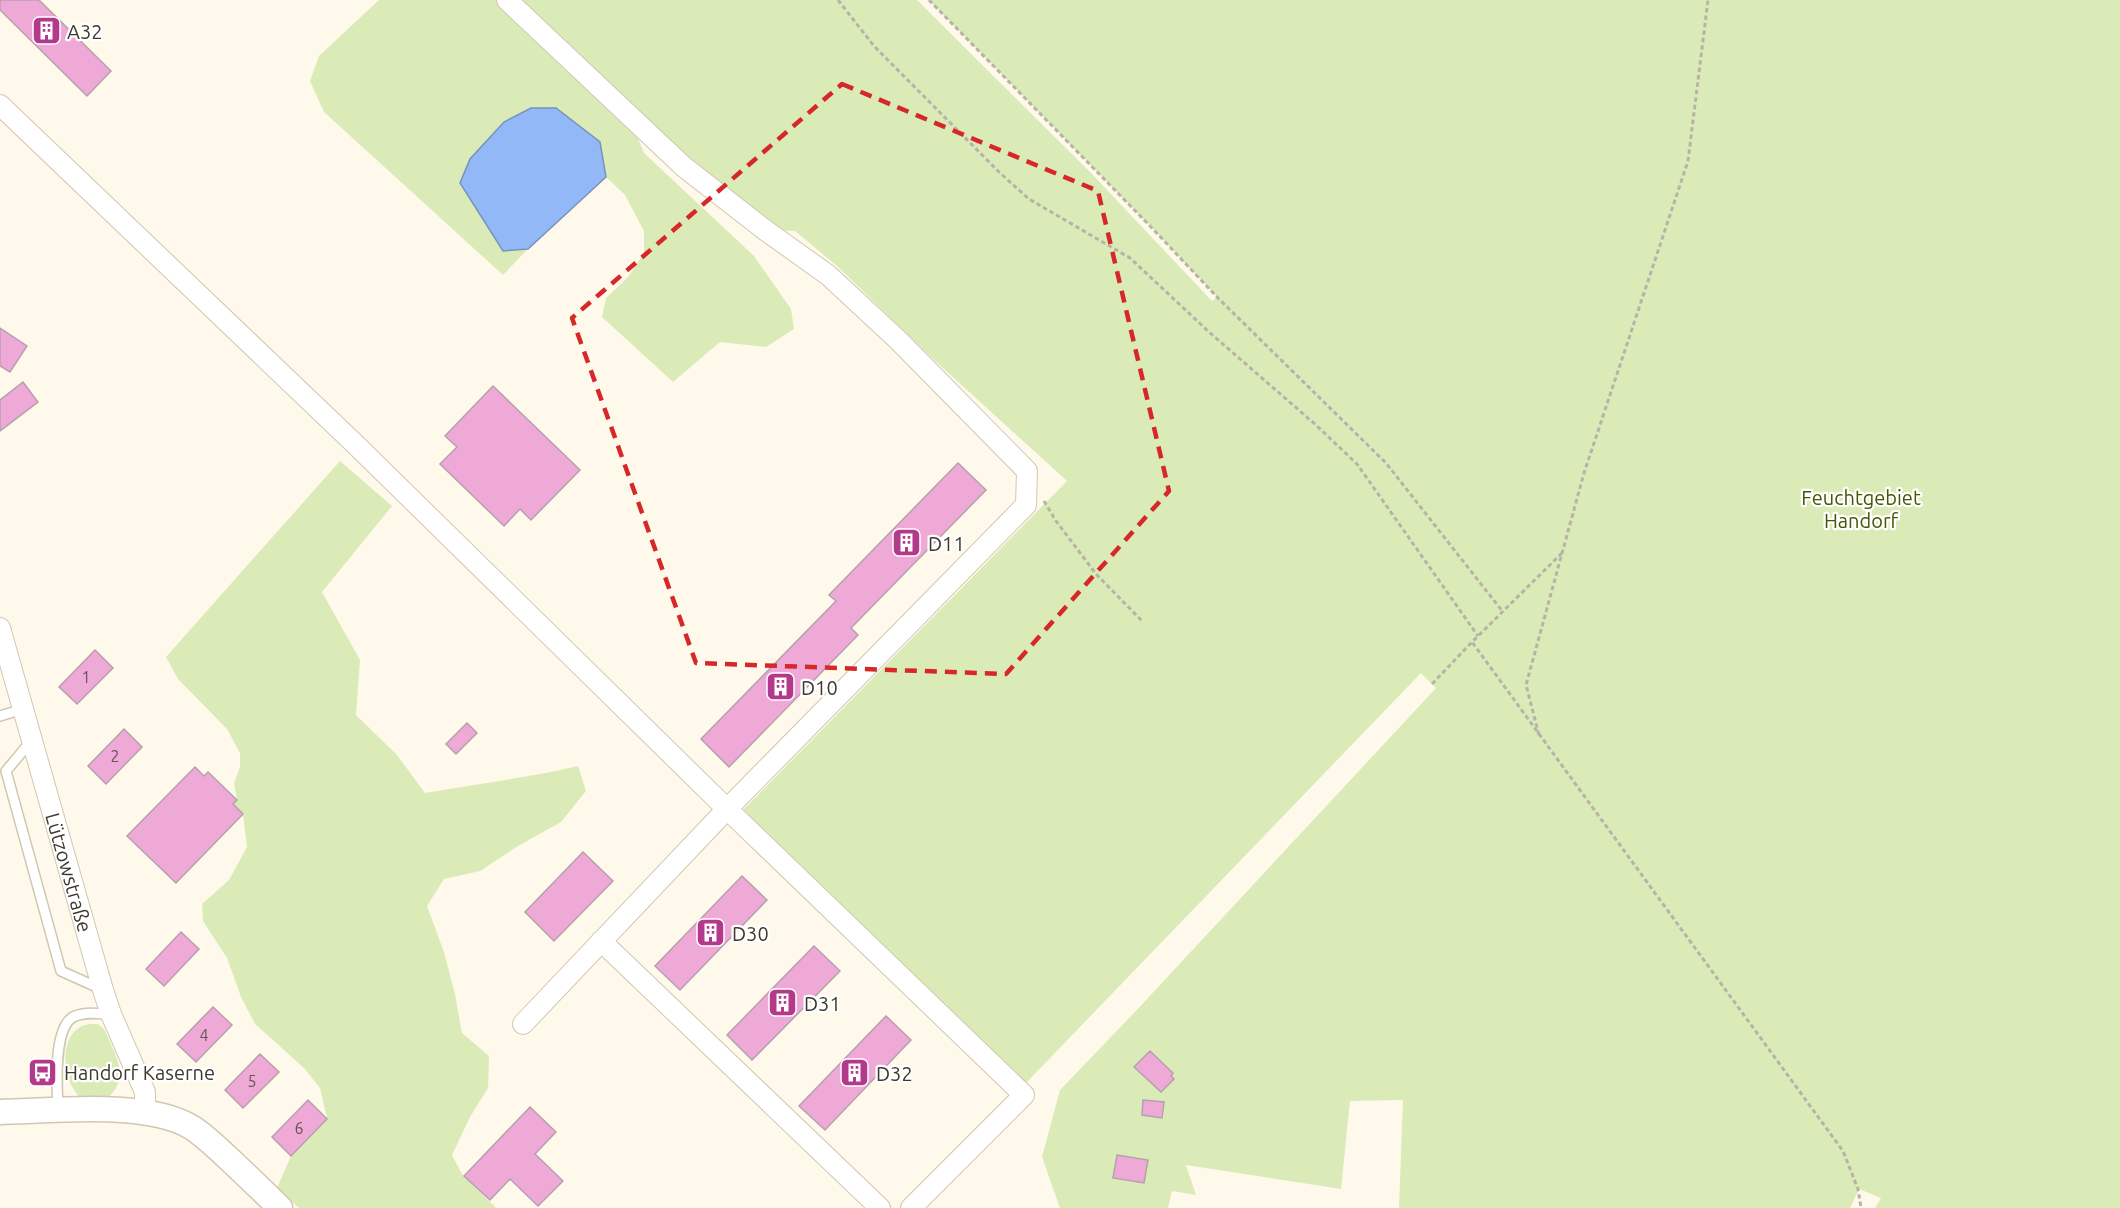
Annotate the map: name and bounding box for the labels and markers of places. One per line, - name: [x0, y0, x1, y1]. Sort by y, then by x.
- building icon: A32: [30, 15, 62, 47]
- place label: A32: [67, 20, 103, 43]
- building icon: D11: [891, 527, 923, 559]
- place label: D11: [928, 532, 965, 555]
- building icon: D10: [764, 671, 796, 703]
- place label: D10: [801, 676, 838, 699]
- building icon: D30: [695, 917, 727, 949]
- place label: D30: [732, 922, 769, 945]
- building icon: D31: [767, 987, 799, 1019]
- place label: D31: [804, 992, 841, 1015]
- bus stop icon: Handorf Kaserne: [27, 1056, 59, 1088]
- building icon: D32: [839, 1057, 871, 1089]
- place label: Handorf Kaserne: [64, 1061, 215, 1084]
- place label: D32: [876, 1062, 913, 1085]

